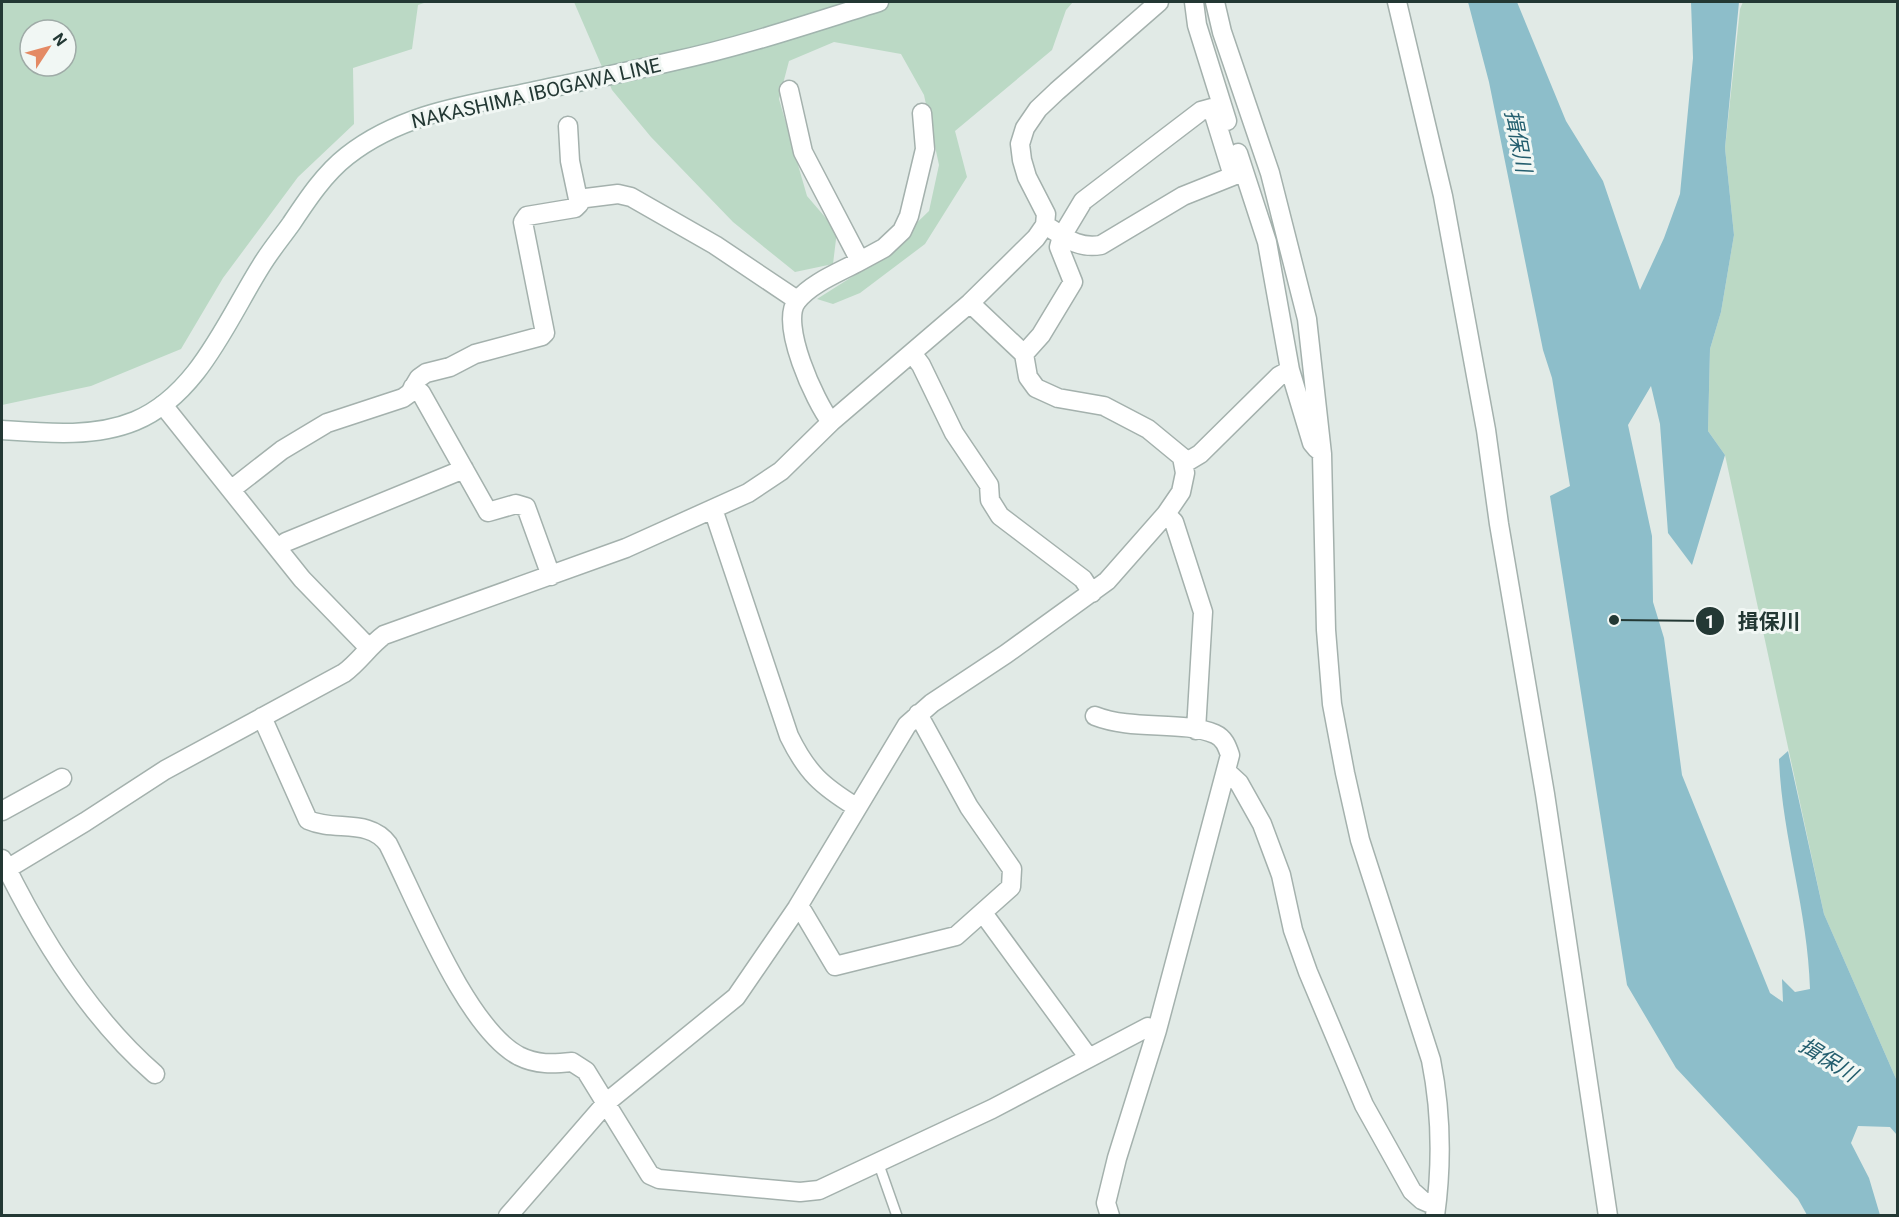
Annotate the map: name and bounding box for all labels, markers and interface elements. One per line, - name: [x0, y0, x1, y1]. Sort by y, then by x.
- north arrow: [18, 18, 78, 78]
- text: N: [49, 29, 71, 50]
- street label: NAKASHIMA IBOGAWA LINE: [409, 53, 663, 133]
- water label: 揖保川: [1500, 108, 1536, 176]
- callout: 揖保川: [1695, 602, 1812, 641]
- text: 揖保川: [1738, 610, 1801, 634]
- text: 1: [1705, 611, 1715, 632]
- water label: 揖保川: [1795, 1033, 1863, 1088]

